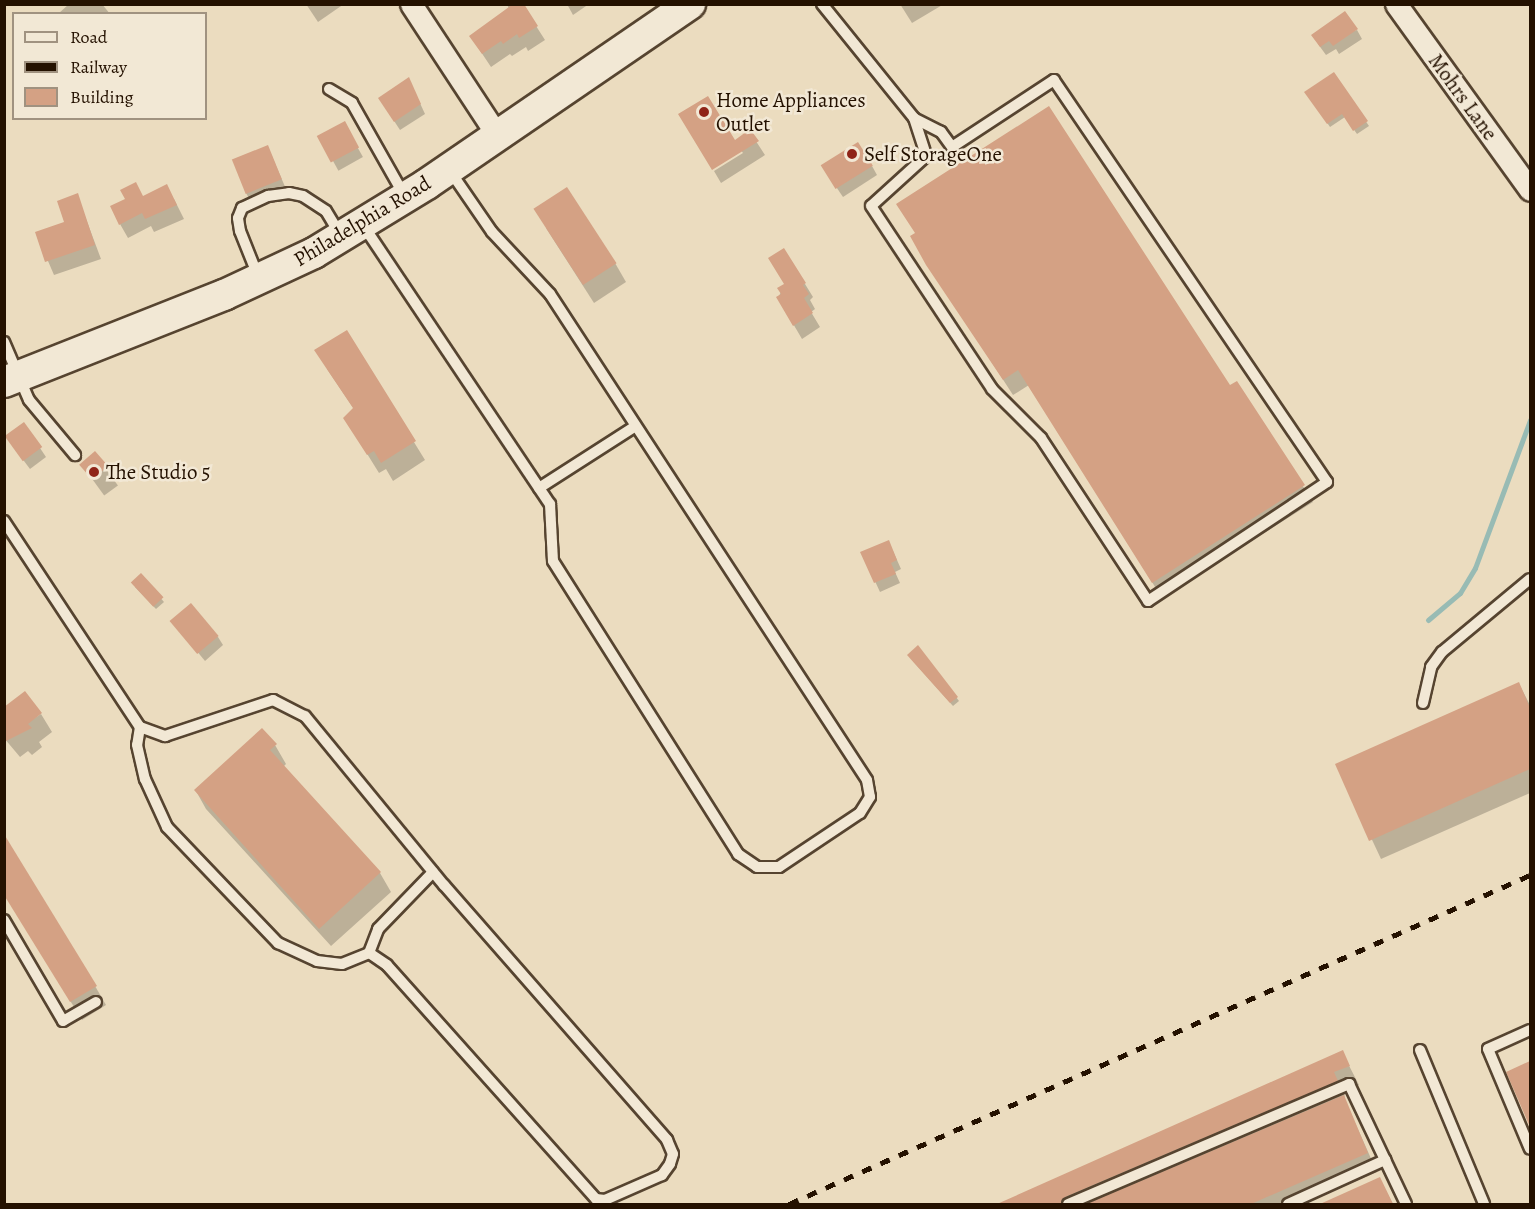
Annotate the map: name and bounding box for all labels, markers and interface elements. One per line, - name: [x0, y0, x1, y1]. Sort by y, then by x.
- legend: [12, 12, 207, 120]
- text: Road: [70, 25, 107, 49]
- street label: Mohrs Lane: [1423, 49, 1503, 145]
- text: Railway: [70, 55, 127, 79]
- text: Building: [70, 85, 134, 109]
- place label: Home Appliances Outlet: [716, 87, 866, 137]
- marker: Home Appliances Outlet: [697, 105, 711, 119]
- place label: Self StorageOne: [864, 141, 1002, 167]
- marker: Self StorageOne: [845, 147, 859, 161]
- street label: Philadelphia Road: [289, 170, 435, 272]
- place label: The Studio 5: [106, 459, 211, 485]
- marker: The Studio 5: [87, 465, 101, 479]

